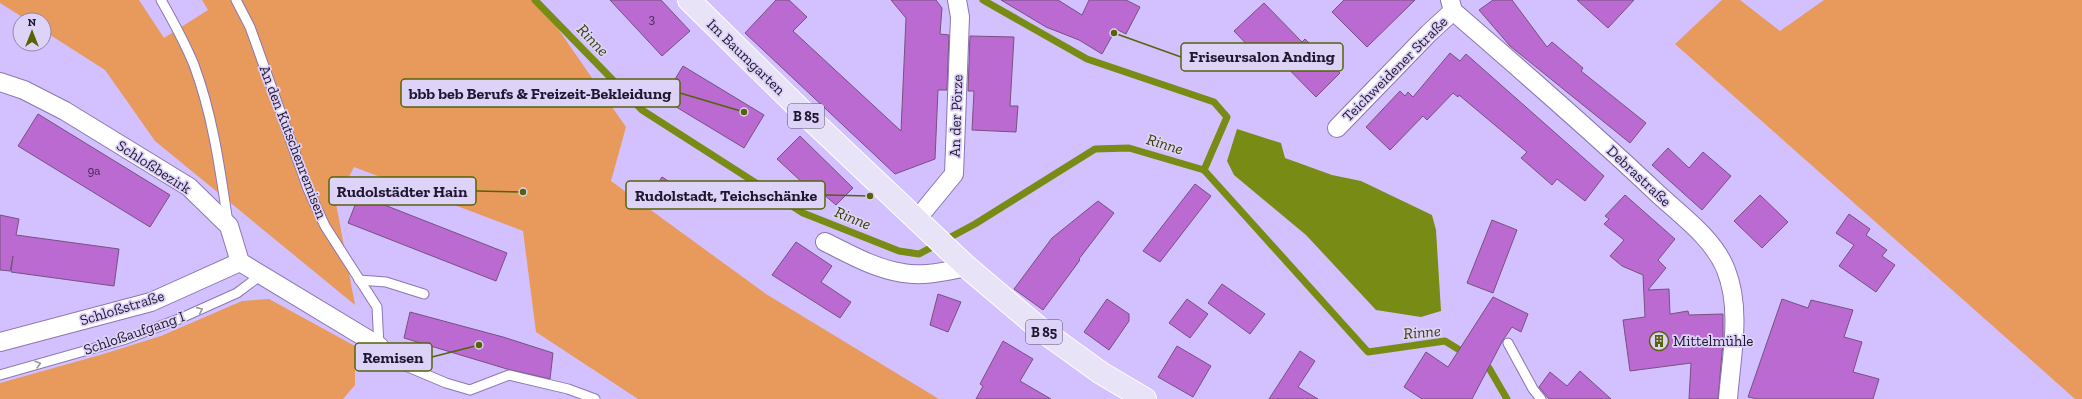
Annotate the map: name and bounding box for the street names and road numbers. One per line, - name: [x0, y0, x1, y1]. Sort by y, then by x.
- street label: Teichweidener Straße: [1339, 13, 1451, 125]
- street label: Im Baumgarten: [703, 15, 789, 99]
- street label: An den Kutschenremisen: [255, 63, 331, 222]
- street label: An der Pörze: [946, 74, 966, 158]
- road number: B 85: [788, 104, 824, 128]
- street label: Schloßbezirk: [113, 136, 195, 198]
- street label: Debrastraße: [1603, 142, 1675, 210]
- street label: Schloßstraße: [78, 287, 166, 329]
- street label: Schloßaufgang I: [81, 307, 187, 359]
- road number: B 85: [1026, 320, 1062, 344]

